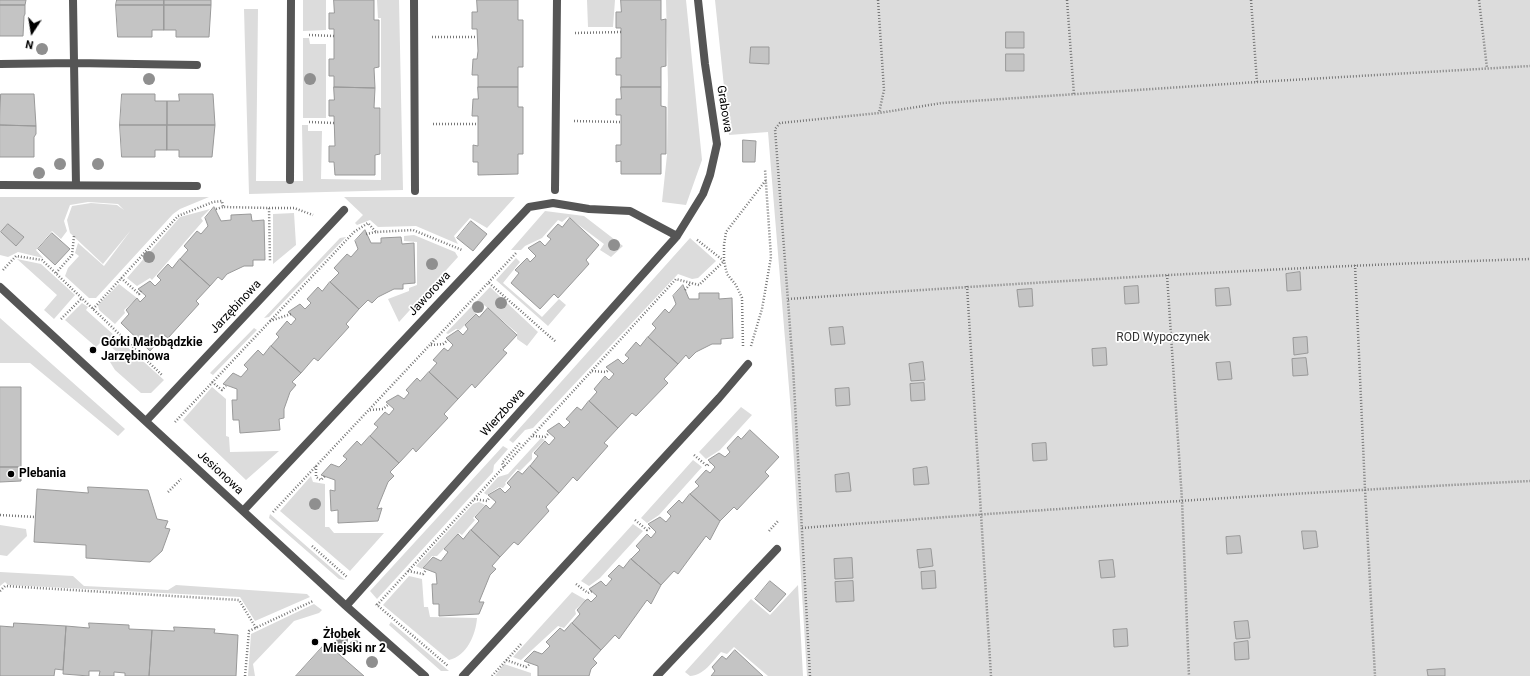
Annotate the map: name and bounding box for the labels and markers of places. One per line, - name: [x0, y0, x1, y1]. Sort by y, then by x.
- place label: Górki Małobądzkie Jarzębinowa: [101, 336, 202, 364]
- marker: Górki Małobądzkie Jarzębinowa: [88, 345, 98, 355]
- place label: Plebania: [19, 467, 66, 481]
- marker: Plebania: [6, 469, 16, 479]
- place label: Żłobek Miejski nr 2: [323, 628, 386, 656]
- marker: Żłobek Miejski nr 2: [310, 637, 320, 647]

